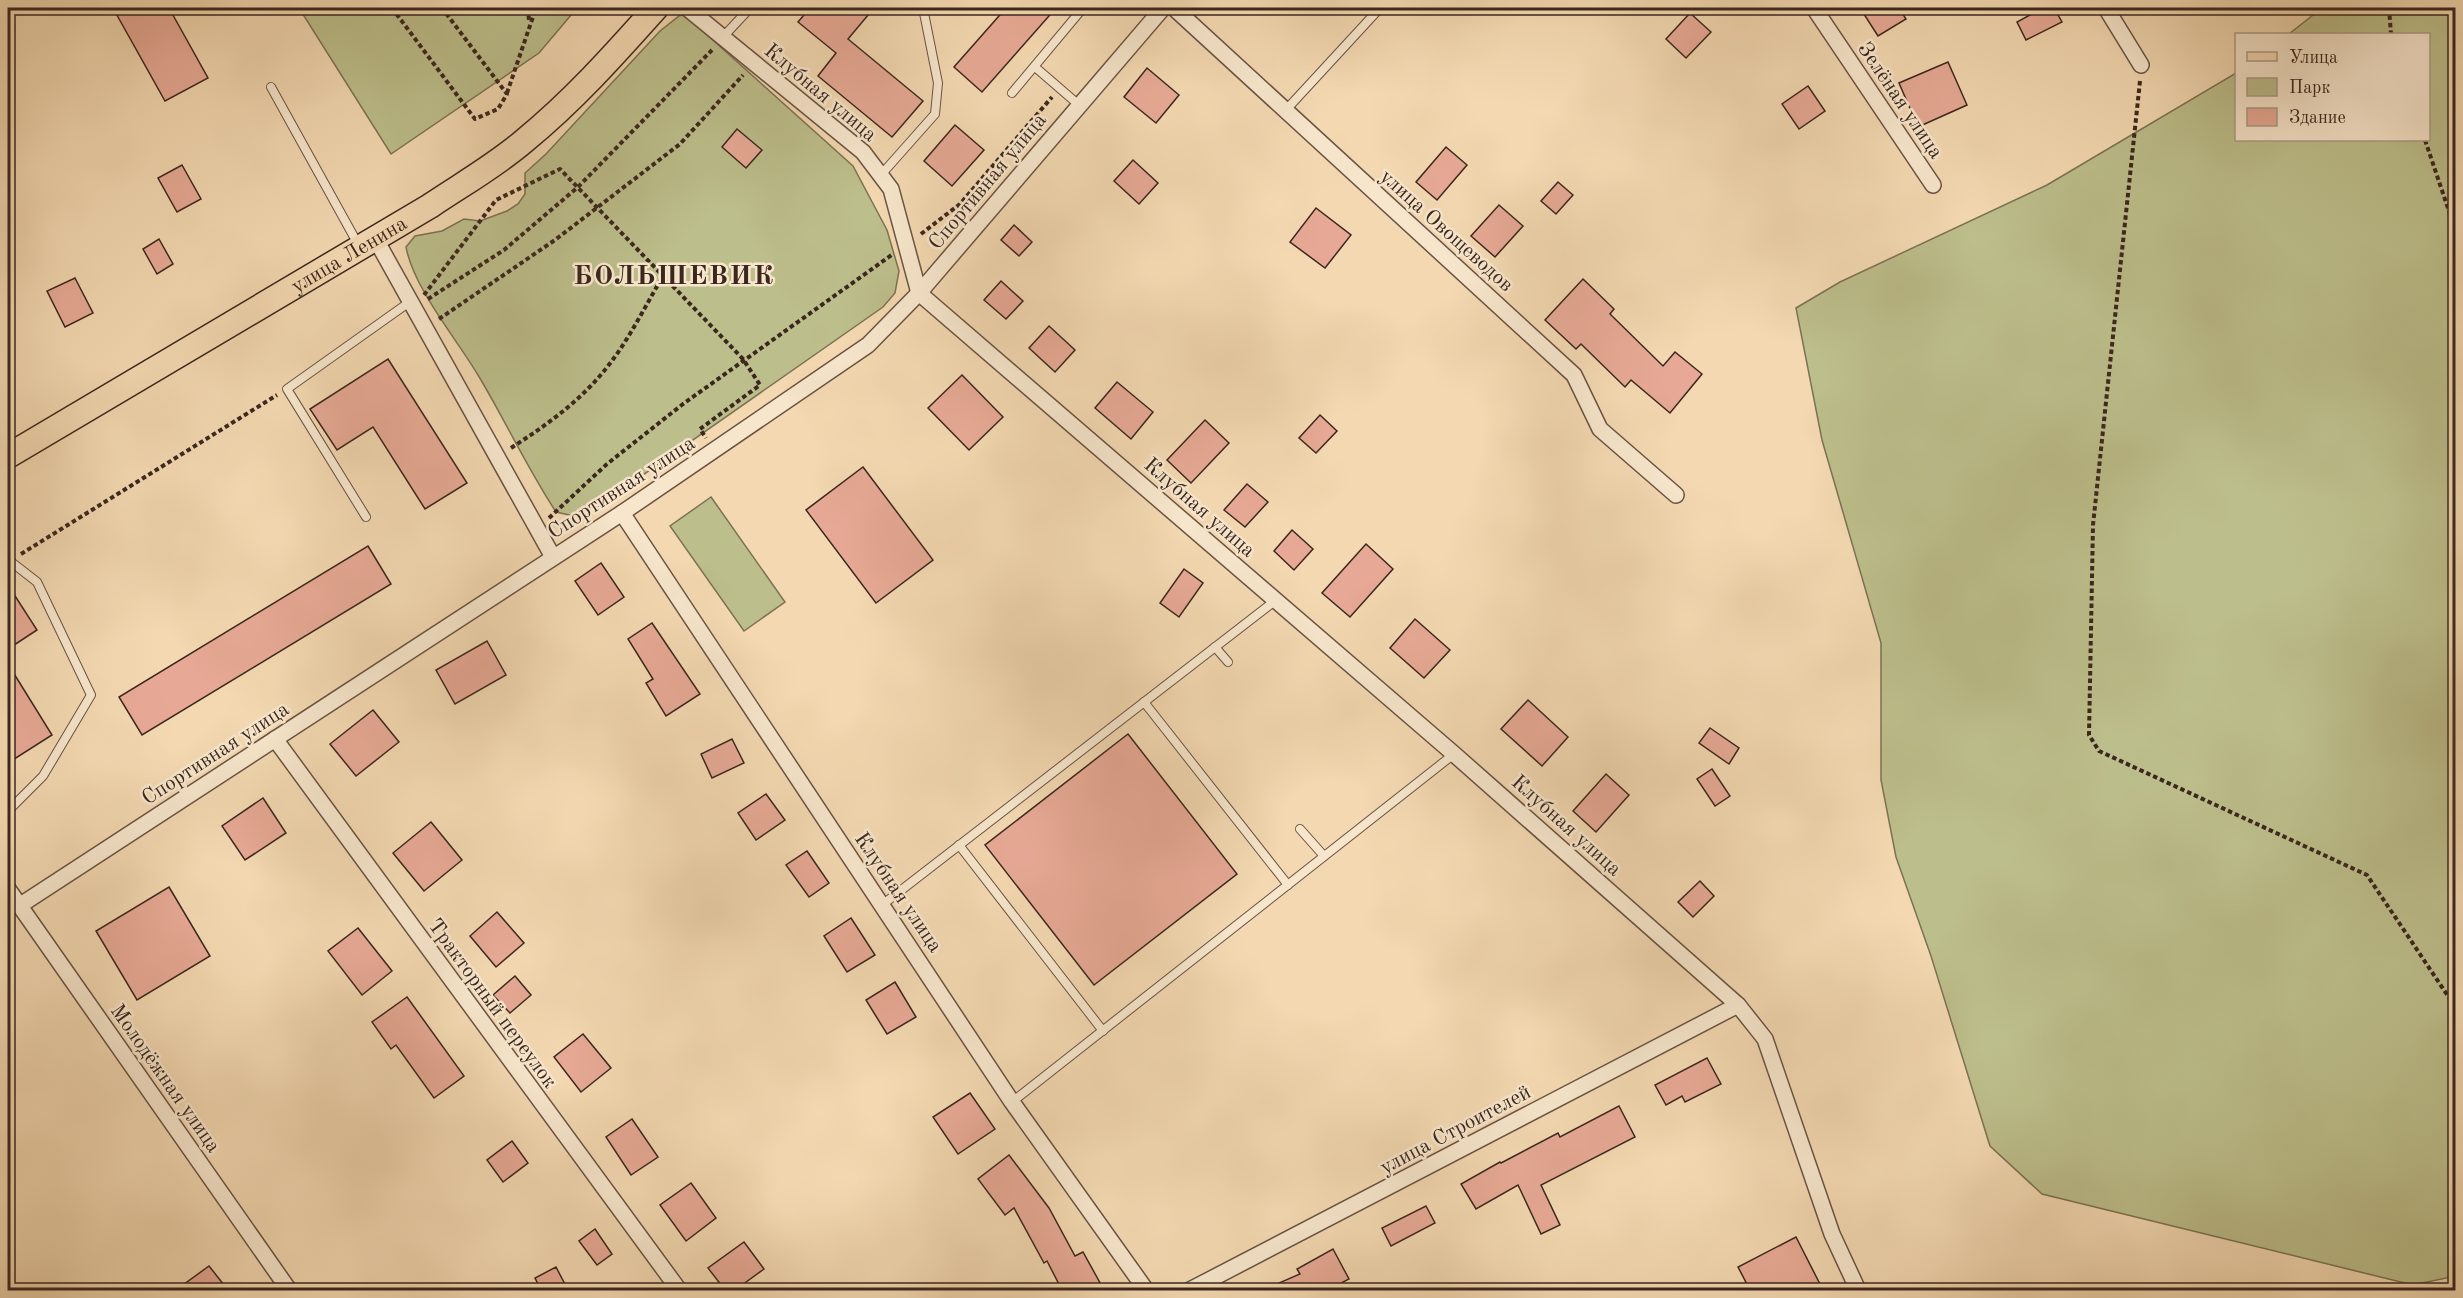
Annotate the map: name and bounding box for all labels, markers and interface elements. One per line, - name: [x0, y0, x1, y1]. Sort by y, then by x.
- legend: [2235, 33, 2430, 141]
- street label: Зелёная улица: [1853, 39, 1946, 163]
- street label: Клубная улица: [760, 40, 880, 146]
- text: Улица: [2289, 49, 2338, 67]
- text: Парк: [2289, 79, 2330, 97]
- text: Здание: [2289, 109, 2346, 127]
- street label: Спортивная улица: [925, 110, 1051, 254]
- street label: улица Овощеводов: [1375, 166, 1517, 296]
- street label: улица Ленина: [288, 213, 411, 298]
- district label: БОЛЬШЕВИК: [573, 263, 775, 290]
- street label: Спортивная улица: [545, 433, 699, 544]
- street label: Клубная улица: [1139, 454, 1259, 562]
- street label: Спортивная улица: [139, 699, 293, 810]
- street label: Клубная улица: [1507, 772, 1625, 881]
- street label: Клубная улица: [850, 829, 946, 957]
- street label: Тракторный переулок: [423, 915, 560, 1093]
- street label: Молодёжная улица: [106, 1001, 224, 1157]
- street label: улица Строителей: [1377, 1082, 1534, 1179]

